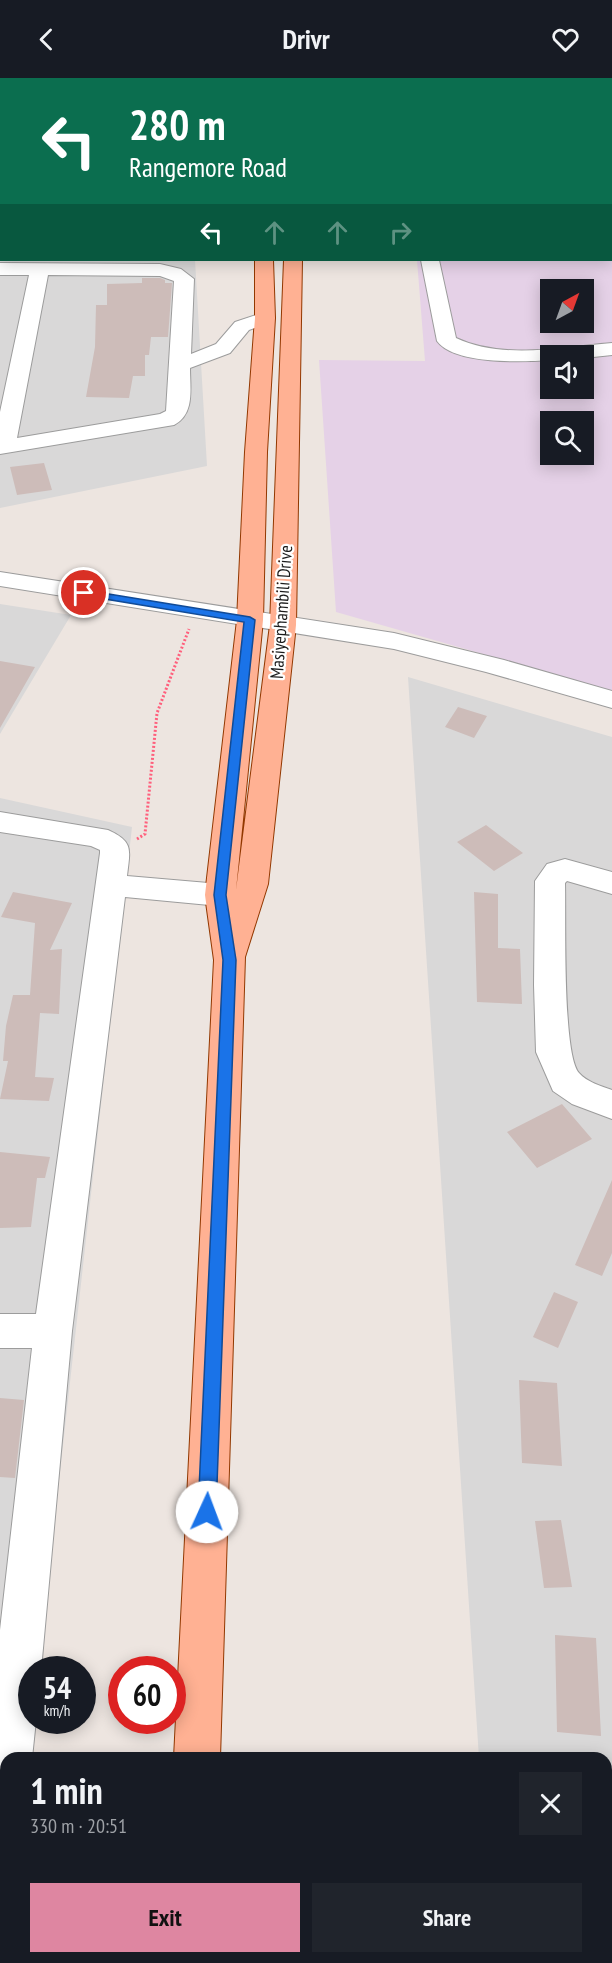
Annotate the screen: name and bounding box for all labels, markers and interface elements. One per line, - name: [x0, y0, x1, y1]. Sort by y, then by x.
- text: Drivr: [282, 22, 330, 56]
- icon: back: [30, 23, 63, 56]
- icon: heart: [549, 23, 582, 56]
- text: 280 m: [129, 97, 226, 152]
- icon: left: [30, 102, 108, 180]
- text: Rangemore Road: [129, 150, 287, 184]
- icon: left: [195, 216, 228, 249]
- icon: ahead: [258, 216, 291, 249]
- icon: ahead: [321, 216, 354, 249]
- icon: right: [384, 216, 417, 249]
- north arrow: [540, 279, 594, 333]
- map controls: [540, 279, 594, 465]
- button: sound: [540, 345, 594, 399]
- button: search: [540, 411, 594, 465]
- street label: Masiyephambili Drive: [265, 544, 297, 680]
- pin: [58, 567, 109, 618]
- icon: arrive: [67, 576, 100, 609]
- position arrow: [175, 1480, 239, 1544]
- speed limit sign: 60: [108, 1656, 186, 1734]
- text: 54: [43, 1668, 71, 1707]
- text: km/h: [44, 1701, 70, 1720]
- text: 1 min: [30, 1767, 103, 1814]
- button: close: [519, 1772, 582, 1835]
- text: 330 m · 20:51: [30, 1813, 127, 1839]
- button: Exit: [30, 1883, 300, 1952]
- button: Share: [312, 1883, 582, 1952]

